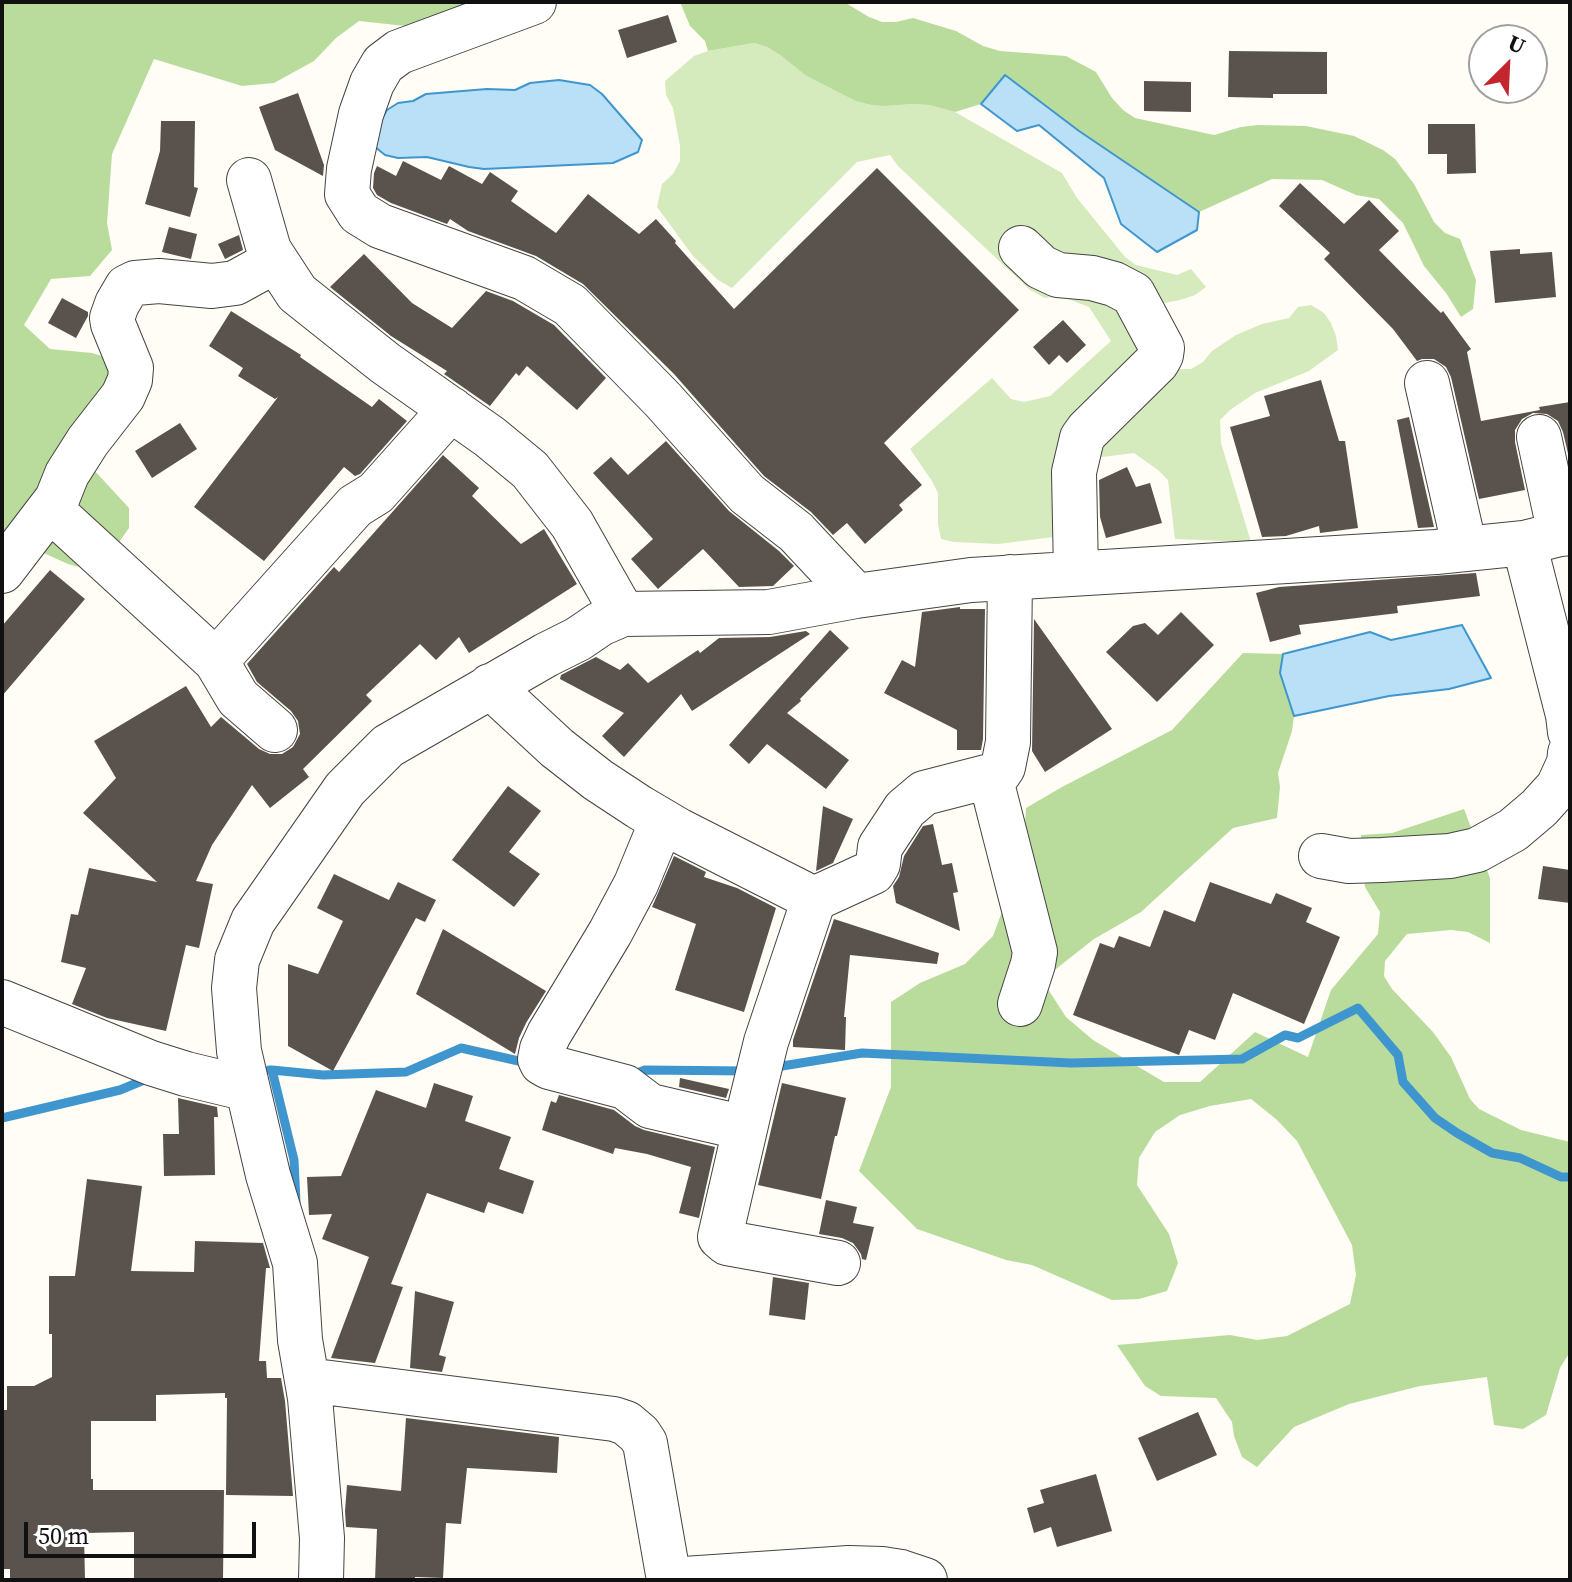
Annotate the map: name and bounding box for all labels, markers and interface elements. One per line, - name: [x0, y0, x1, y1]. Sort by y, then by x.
- north arrow: [1468, 24, 1548, 104]
- text: U: [1503, 27, 1530, 61]
- scale bar: [28, 1506, 260, 1556]
- text: 50 m: [38, 1519, 89, 1552]

